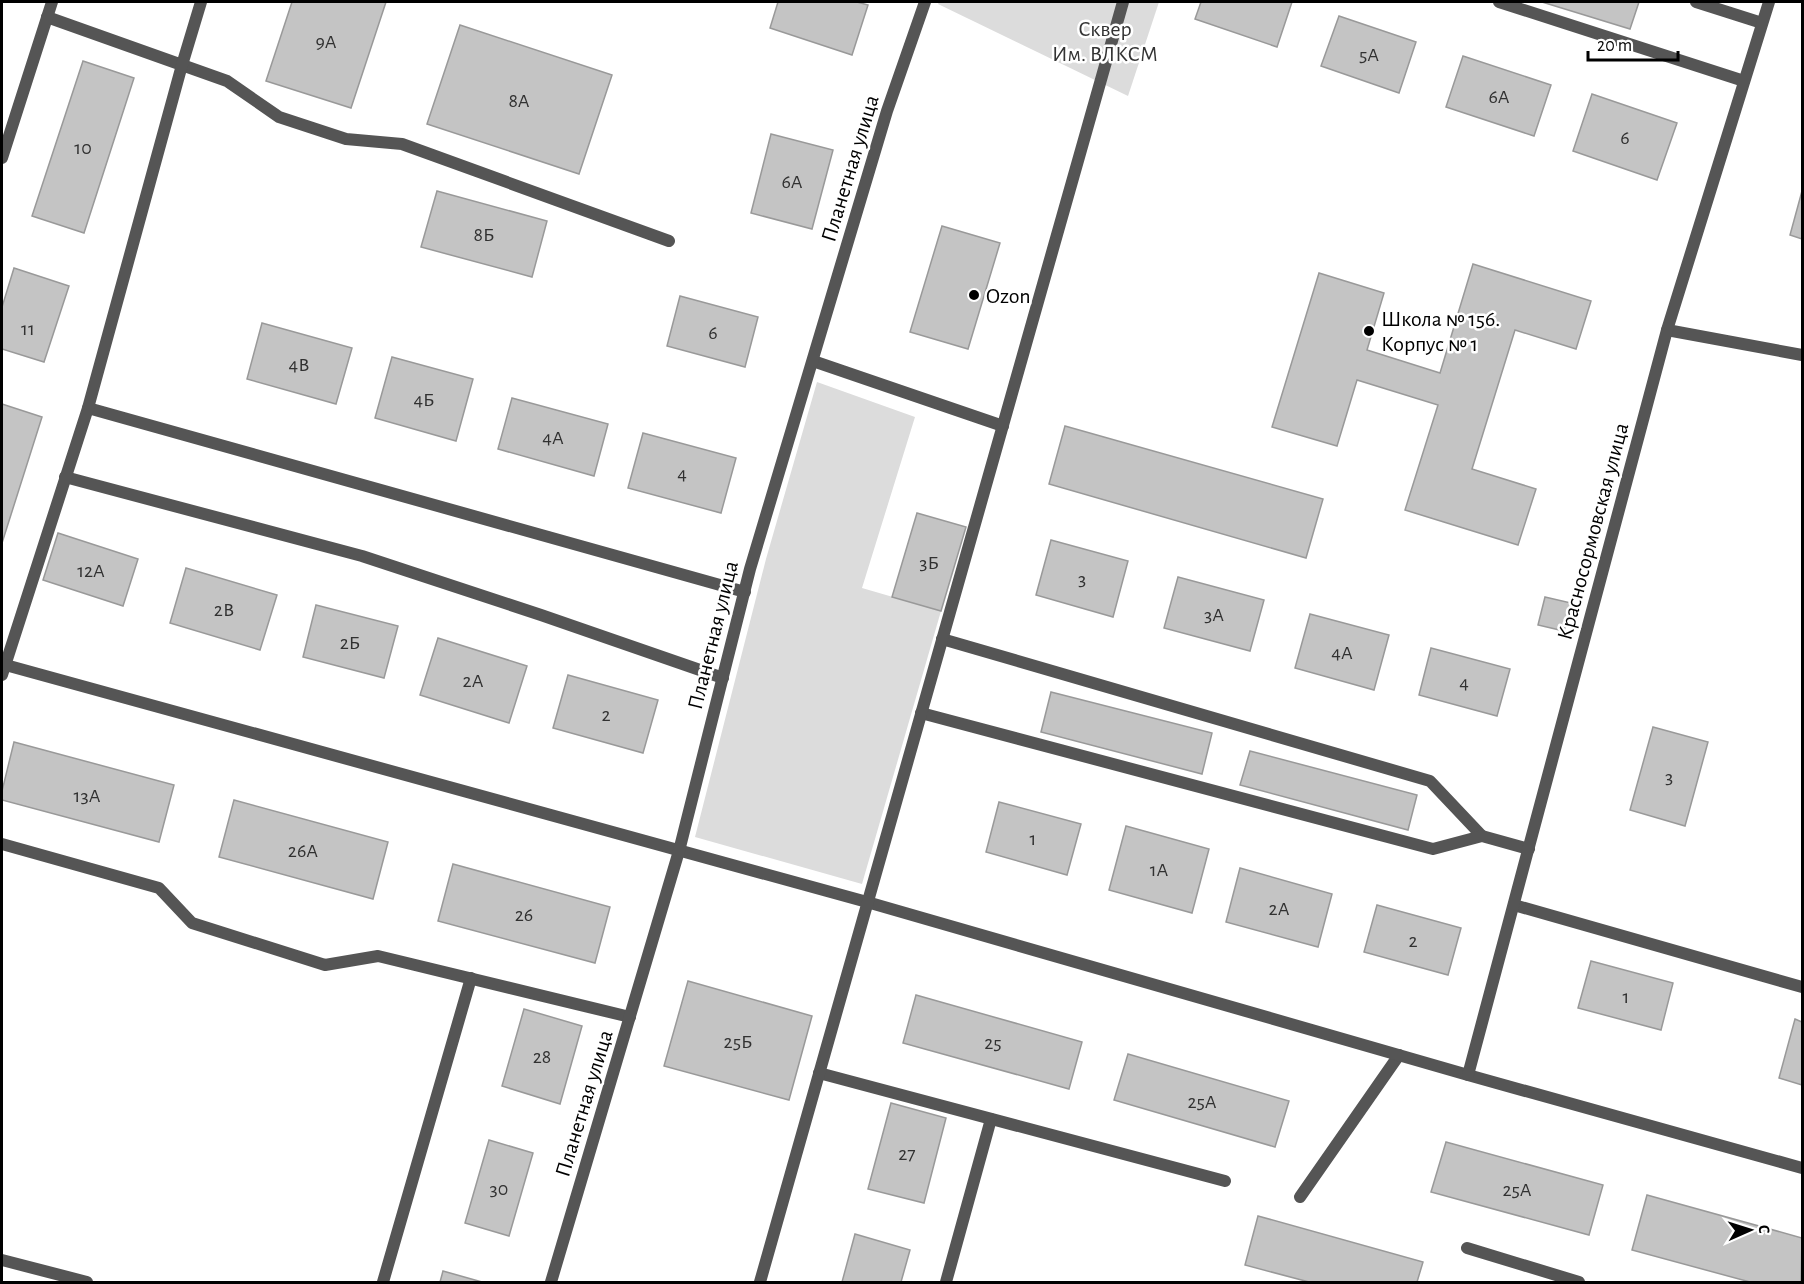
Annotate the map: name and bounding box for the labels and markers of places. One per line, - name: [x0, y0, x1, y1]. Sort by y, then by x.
- place label: Ozon: [986, 285, 1031, 307]
- marker: Ozon: [967, 288, 981, 302]
- place label: Школа № 156. Корпус № 1: [1381, 308, 1500, 355]
- marker: Школа № 156. Корпус № 1: [1362, 324, 1376, 338]

